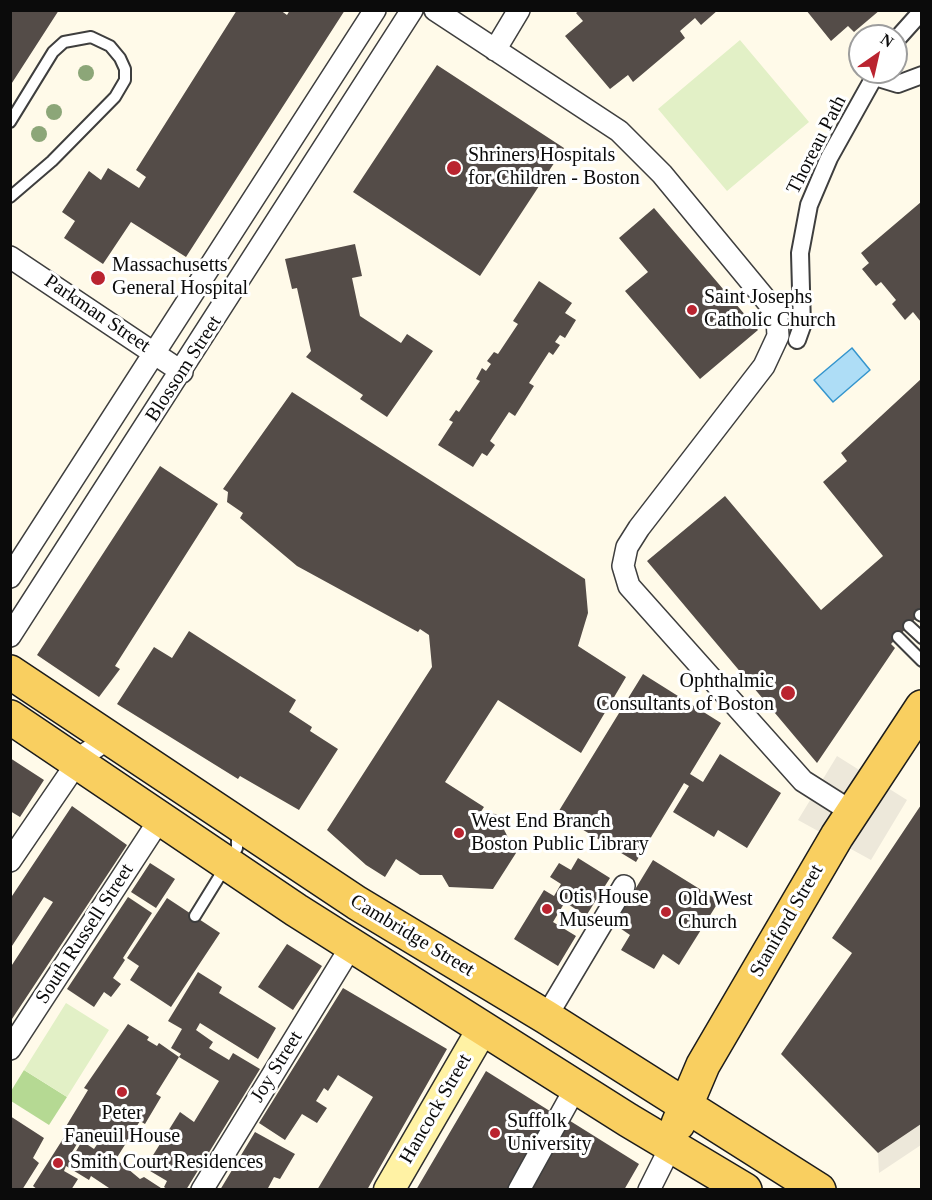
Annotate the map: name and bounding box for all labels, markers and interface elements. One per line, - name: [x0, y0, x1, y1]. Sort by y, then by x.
- north arrow: [848, 24, 908, 84]
- text: N: [878, 30, 897, 51]
- street label: Thoreau Path: [782, 92, 852, 198]
- place label: Shriners Hospitals for Children - Boston: [468, 144, 640, 191]
- marker: Shriners Hospitals for Children - Boston: [445, 159, 463, 177]
- place label: Massachusetts General Hospital: [112, 254, 248, 301]
- marker: Massachusetts General Hospital: [89, 269, 107, 287]
- street label: Parkman Street: [39, 270, 155, 358]
- place label: Saint Josephs Catholic Church: [704, 286, 836, 333]
- marker: Saint Josephs Catholic Church: [685, 303, 699, 317]
- street label: Blossom Street: [141, 311, 227, 427]
- place label: Ophthalmic Consultants of Boston: [596, 670, 774, 717]
- marker: Ophthalmic Consultants of Boston: [779, 684, 797, 702]
- place label: West End Branch Boston Public Library: [471, 810, 649, 857]
- marker: West End Branch Boston Public Library: [452, 826, 466, 840]
- street label: South Russell Street: [31, 859, 139, 1009]
- street label: Staniford Street: [745, 860, 829, 982]
- place label: Otis House Museum: [559, 886, 648, 933]
- place label: Old West Church: [678, 888, 752, 935]
- street label: Cambridge Street: [346, 890, 478, 982]
- marker: Otis House Museum: [540, 902, 554, 916]
- marker: Old West Church: [659, 905, 673, 919]
- street label: Joy Street: [246, 1027, 308, 1107]
- street label: Hancock Street: [395, 1050, 477, 1168]
- marker: Peter Faneuil House: [115, 1085, 129, 1099]
- place label: Peter Faneuil House: [64, 1102, 180, 1149]
- place label: Suffolk University: [507, 1110, 591, 1157]
- marker: Suffolk University: [488, 1126, 502, 1140]
- place label: Smith Court Residences: [70, 1151, 263, 1175]
- marker: Smith Court Residences: [51, 1156, 65, 1170]

